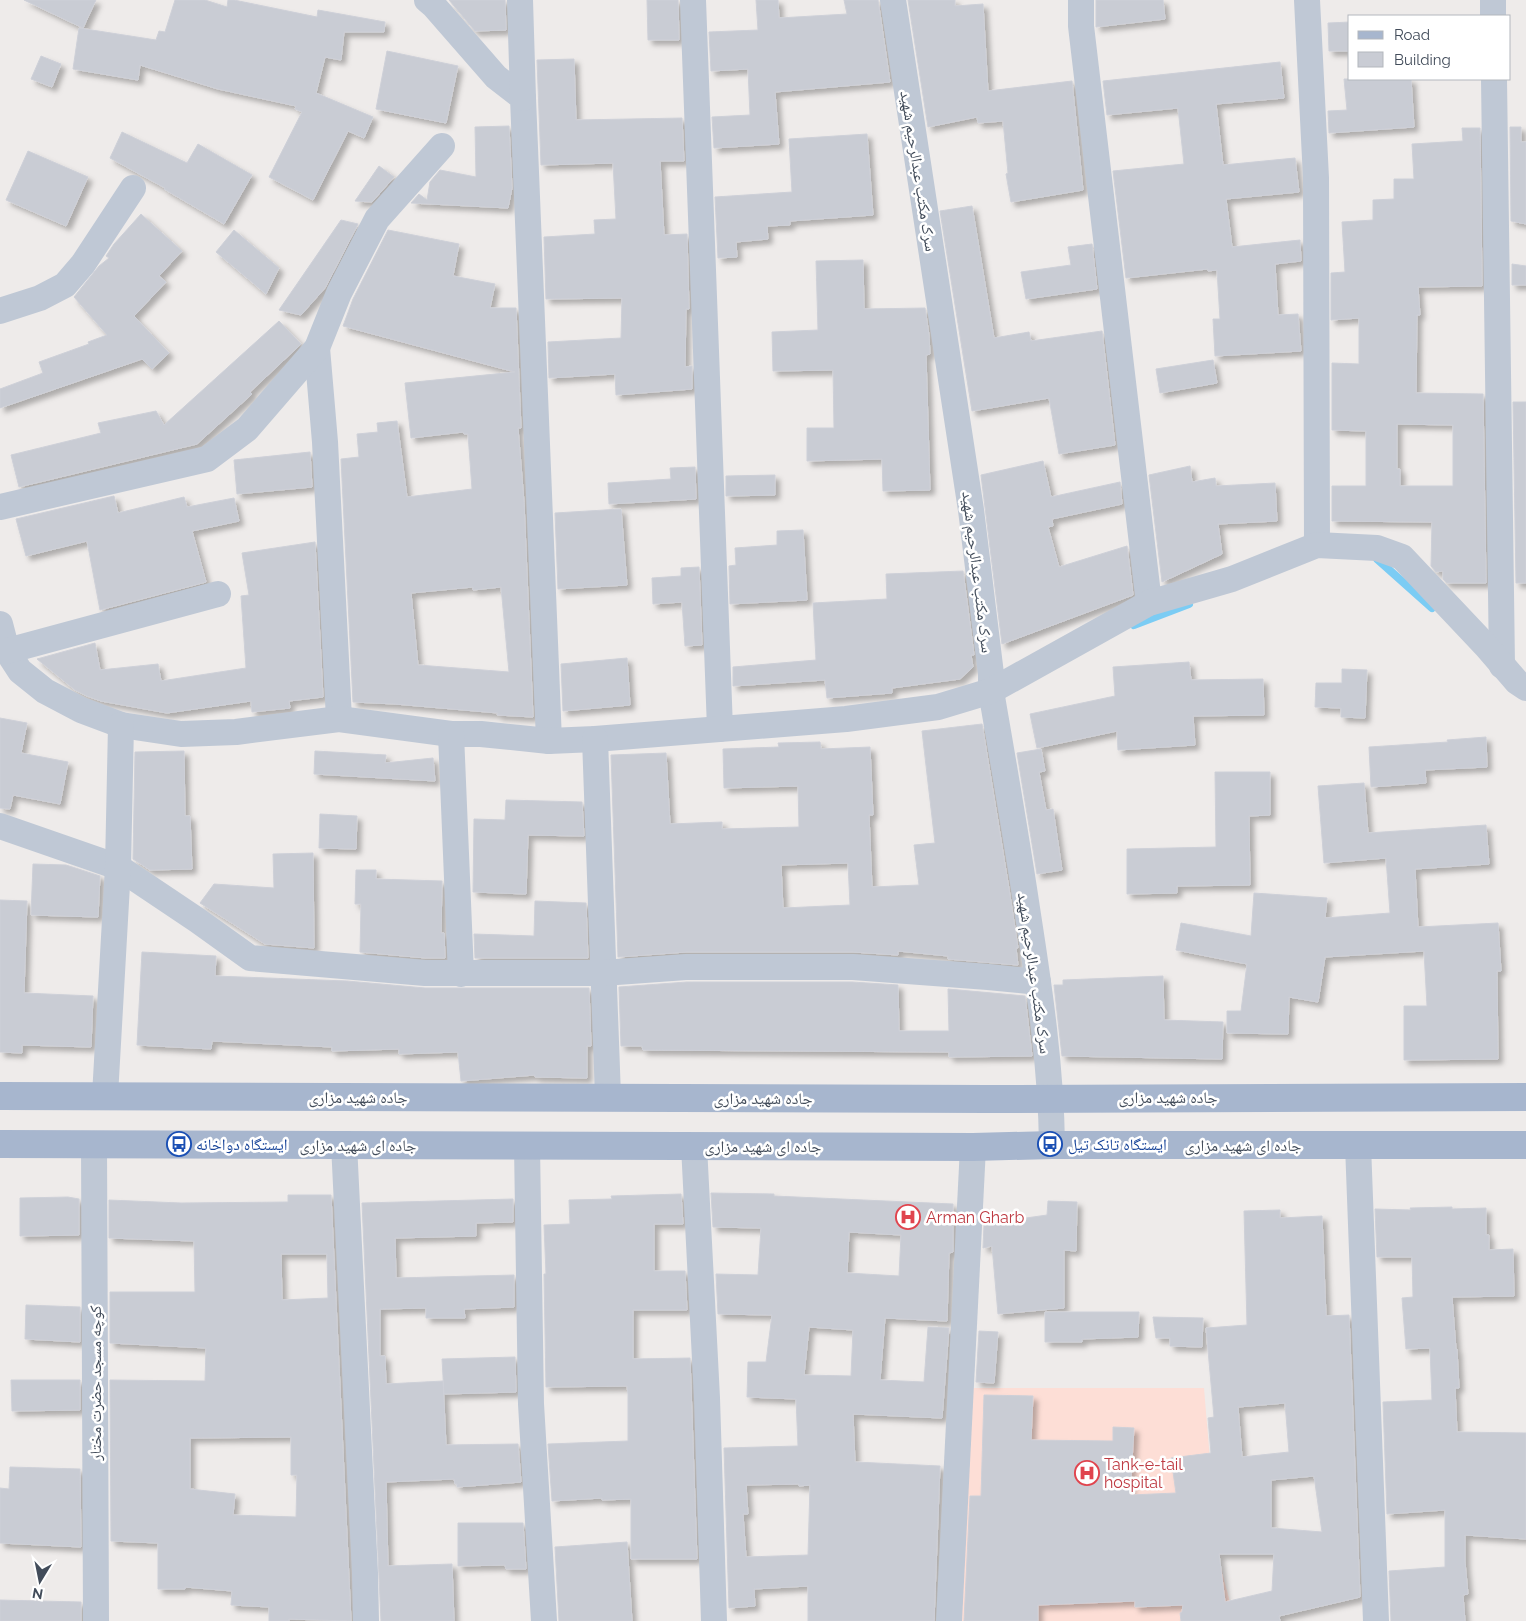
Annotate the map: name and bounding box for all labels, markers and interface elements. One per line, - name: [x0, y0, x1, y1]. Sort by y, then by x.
- legend: [1348, 15, 1511, 80]
- text: Road: [1394, 26, 1430, 44]
- text: Building: [1394, 51, 1451, 69]
- street label: سرک مکتب عبدالرحیم شهید: [895, 89, 941, 253]
- street label: سرک مکتب عبدالرحیم شهید: [957, 490, 997, 654]
- street label: سرک مکتب عبدالرحیم شهید: [1013, 891, 1055, 1055]
- street label: جاده شهید مزاری: [308, 1088, 408, 1108]
- street label: جاده شهید مزاری: [1118, 1088, 1218, 1108]
- street label: جاده شهید مزاری: [713, 1089, 813, 1109]
- bus stop icon: ایستگاه دواخانه: [166, 1131, 192, 1157]
- bus stop icon: ایستگاه تانک تیل: [1037, 1131, 1063, 1157]
- place label: ایستگاه دواخانه: [196, 1135, 287, 1154]
- place label: ایستگاه تانک تیل: [1068, 1135, 1167, 1155]
- street label: جاده ای شهید مزاری: [300, 1136, 416, 1156]
- street label: جاده ای شهید مزاری: [1185, 1136, 1301, 1156]
- street label: جاده ای شهید مزاری: [705, 1137, 821, 1157]
- hospital icon: Arman Gharb: [895, 1204, 921, 1230]
- place label: Arman Gharb: [926, 1208, 1024, 1227]
- street label: کوچه مسجد حضرت مختار: [86, 1305, 105, 1462]
- place label: Tank-e-tail hospital: [1104, 1455, 1183, 1492]
- hospital icon: Tank-e-tail hospital: [1074, 1460, 1100, 1486]
- north arrow: [15, 1556, 65, 1606]
- text: N: [31, 1585, 44, 1603]

